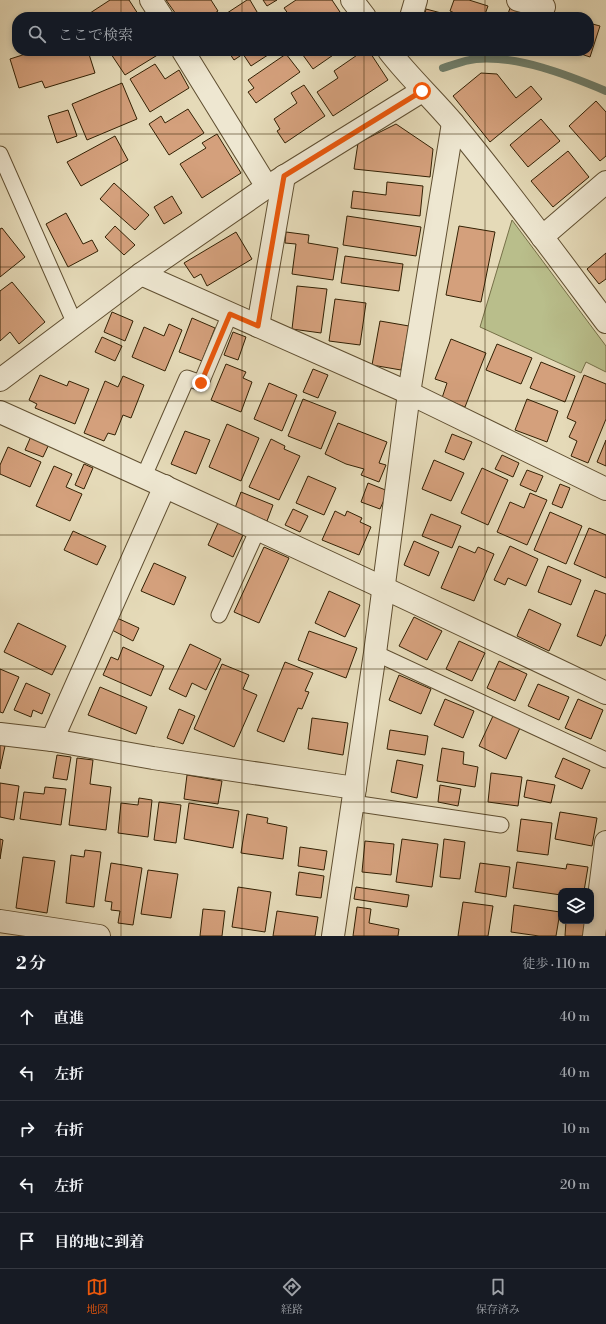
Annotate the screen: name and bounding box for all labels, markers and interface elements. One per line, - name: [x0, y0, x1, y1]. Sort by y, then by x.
- search box: [12, 12, 594, 56]
- icon: search: [26, 23, 48, 45]
- text: ここで検索: [58, 26, 133, 45]
- route start: [413, 82, 431, 100]
- route end: [192, 374, 210, 392]
- map controls: [558, 888, 594, 924]
- button: layers: [558, 888, 594, 924]
- text: 2 分: [16, 953, 46, 975]
- text: 徒歩 · 110 m: [523, 956, 590, 972]
- icon: ahead: [16, 1006, 38, 1028]
- text: 直進: [54, 1009, 84, 1028]
- text: 40 m: [560, 1009, 590, 1025]
- icon: left: [16, 1062, 38, 1084]
- text: 左折: [54, 1065, 84, 1084]
- text: 40 m: [560, 1065, 590, 1081]
- icon: right: [16, 1118, 38, 1140]
- text: 右折: [54, 1121, 84, 1140]
- text: 10 m: [562, 1121, 590, 1137]
- icon: left: [16, 1174, 38, 1196]
- text: 左折: [54, 1177, 84, 1196]
- text: 20 m: [560, 1177, 590, 1193]
- icon: arrive: [16, 1230, 38, 1252]
- text: 目的地に到着: [54, 1233, 144, 1252]
- tab: 地図: [86, 1276, 108, 1317]
- tab: 経路: [281, 1276, 303, 1317]
- tab: 保存済み: [476, 1276, 520, 1317]

